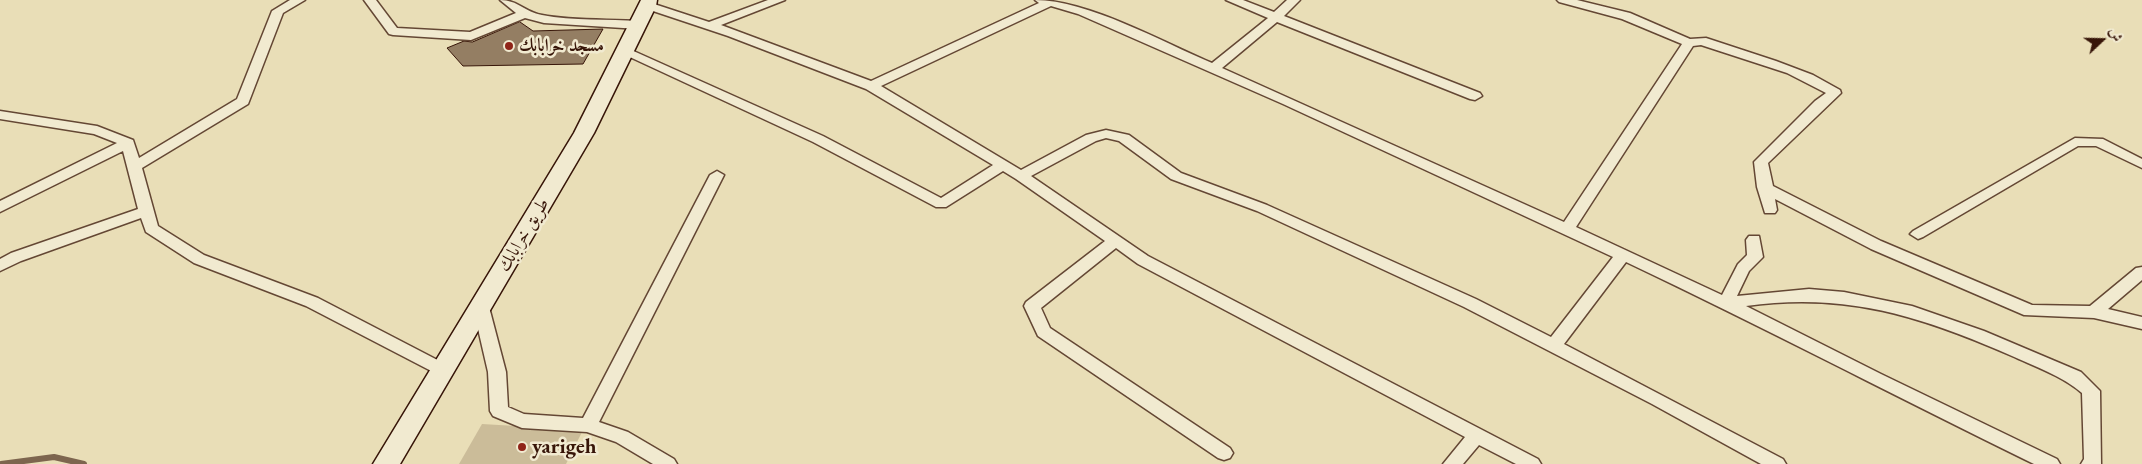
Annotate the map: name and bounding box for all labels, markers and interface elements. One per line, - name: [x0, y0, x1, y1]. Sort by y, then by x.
- north arrow: [2077, 15, 2127, 65]
- text: ش: [2105, 25, 2127, 44]
- place label: مسجد خرابابك: [519, 35, 604, 57]
- marker: مسجد خرابابك: [503, 40, 515, 52]
- street label: طريق خرابابك: [494, 194, 554, 276]
- place label: yarigeh: [532, 434, 597, 460]
- marker: yarigeh: [516, 441, 528, 453]

